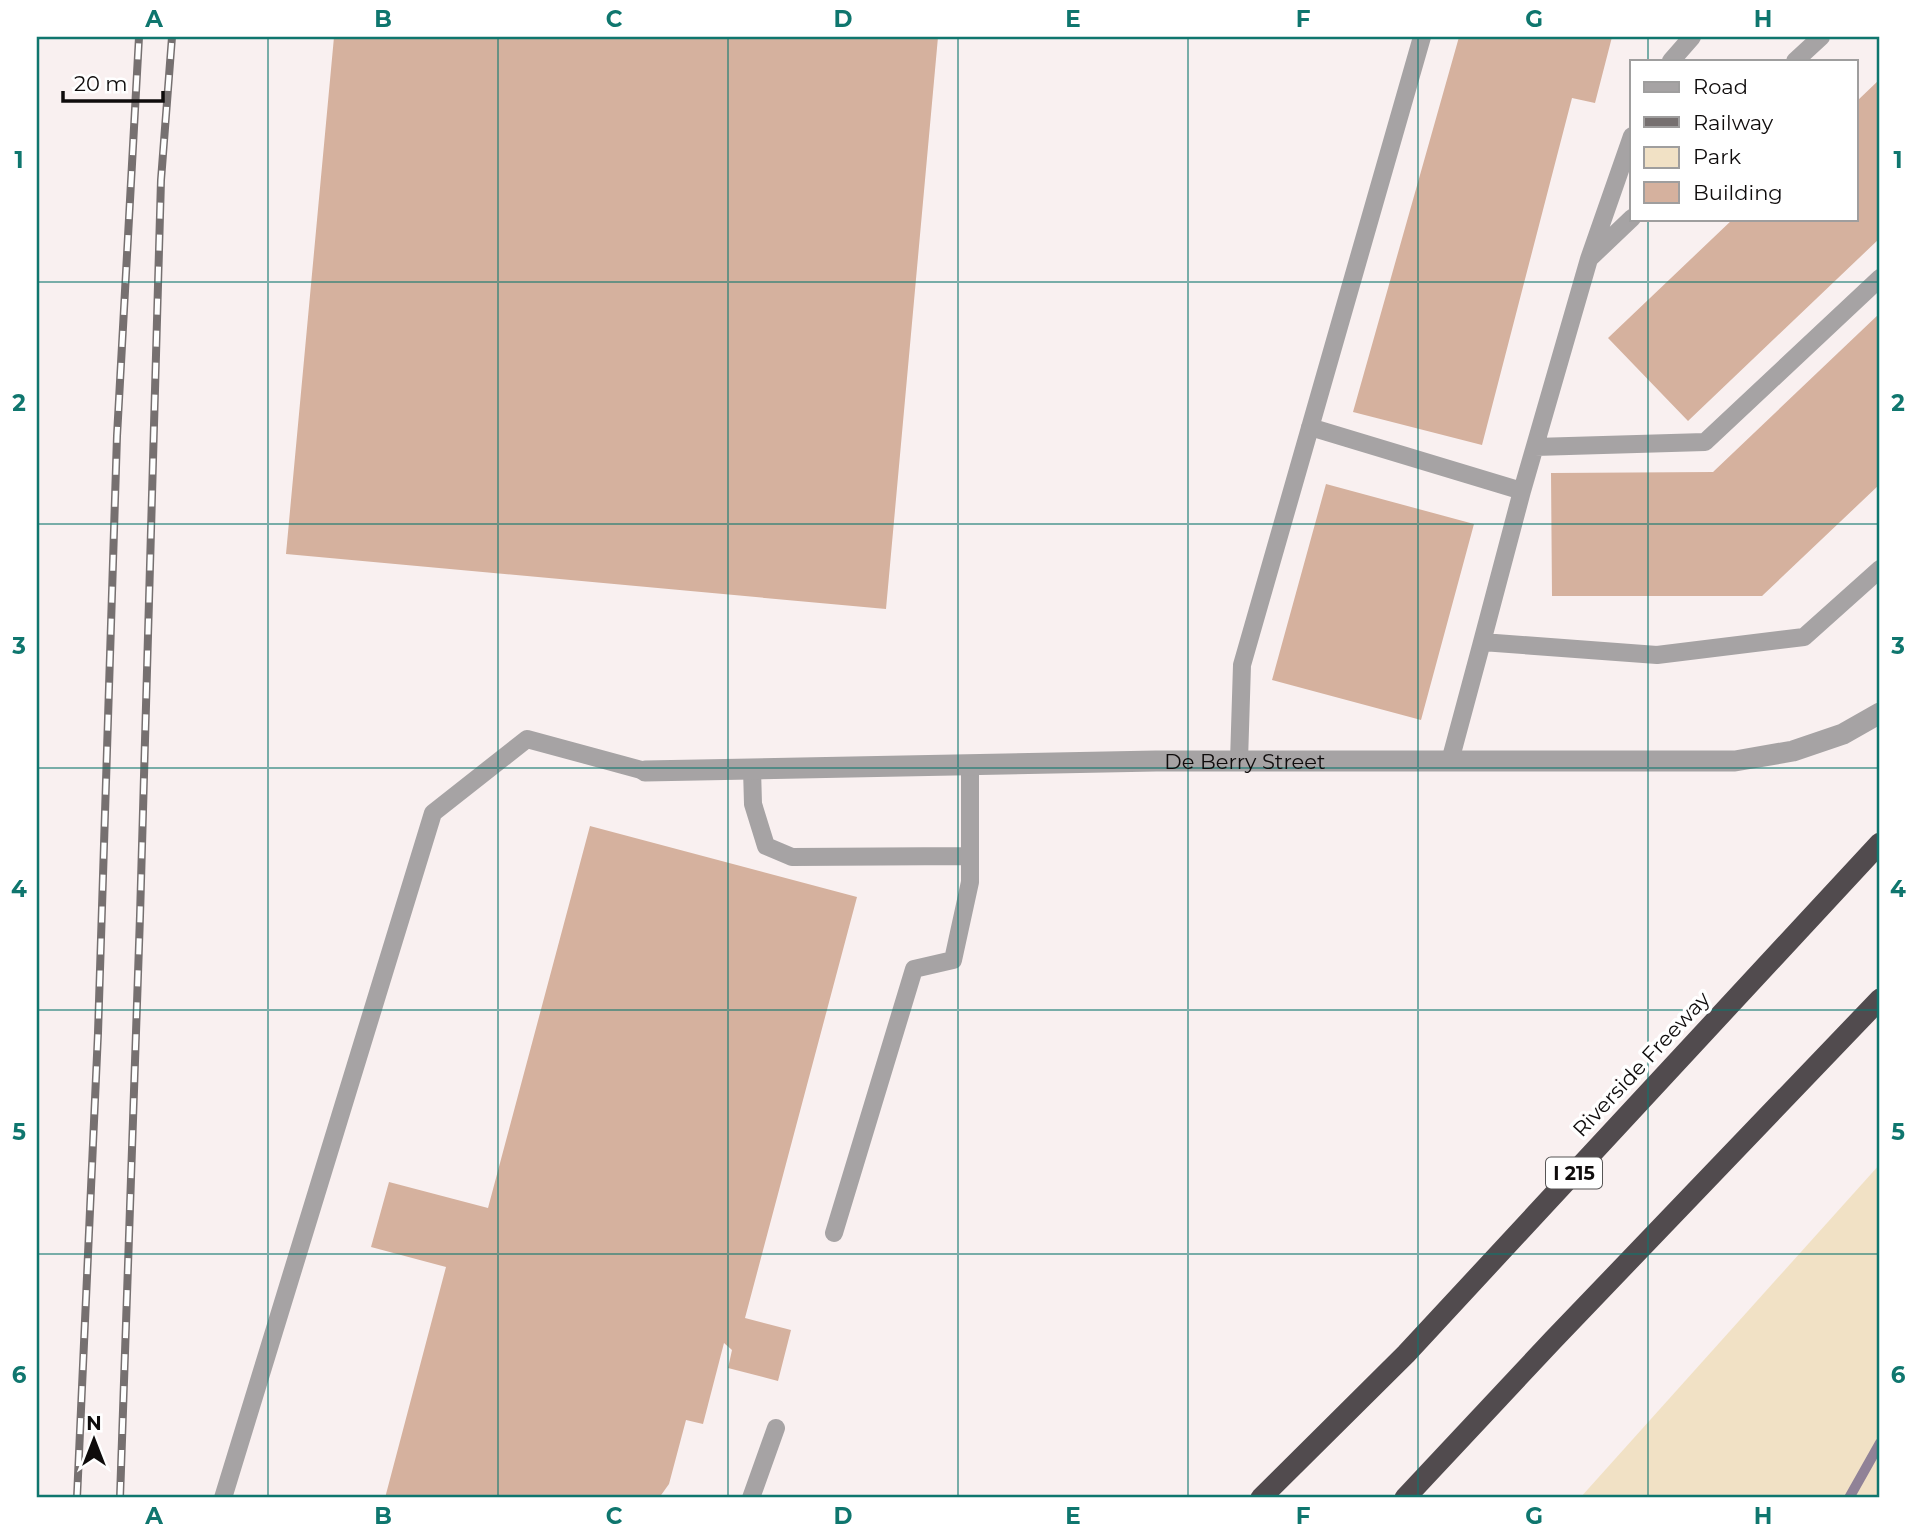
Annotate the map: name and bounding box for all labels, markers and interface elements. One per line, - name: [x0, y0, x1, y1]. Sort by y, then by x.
- text: A: [144, 5, 163, 33]
- text: B: [374, 5, 392, 33]
- text: C: [606, 5, 623, 33]
- text: D: [834, 5, 853, 33]
- text: E: [1065, 5, 1081, 33]
- text: F: [1296, 5, 1311, 33]
- text: G: [1525, 5, 1543, 33]
- text: H: [1754, 5, 1772, 33]
- scale bar: [63, 60, 163, 104]
- legend: [1630, 60, 1857, 220]
- text: 20 m: [74, 71, 128, 96]
- text: Road: [1693, 74, 1748, 99]
- text: Railway: [1693, 110, 1774, 135]
- text: Park: [1693, 144, 1741, 169]
- text: 1: [14, 146, 24, 174]
- text: 1: [1893, 146, 1903, 174]
- text: Building: [1693, 180, 1783, 205]
- text: 2: [12, 389, 26, 417]
- text: 2: [1891, 389, 1905, 417]
- text: 3: [11, 632, 26, 660]
- text: 3: [1890, 632, 1905, 660]
- street label: De Berry Street: [1164, 749, 1325, 774]
- text: 4: [11, 875, 27, 903]
- text: 4: [1890, 875, 1906, 903]
- street label: Riverside Freeway: [1567, 986, 1715, 1142]
- text: 5: [12, 1118, 26, 1146]
- text: 5: [1891, 1118, 1905, 1146]
- road number: I 215: [1546, 1158, 1602, 1189]
- text: 6: [12, 1361, 27, 1389]
- text: 6: [1891, 1361, 1906, 1389]
- north arrow: [60, 1406, 130, 1476]
- text: N: [86, 1412, 102, 1435]
- text: A: [144, 1502, 163, 1530]
- text: B: [374, 1502, 392, 1530]
- text: C: [606, 1502, 623, 1530]
- text: D: [834, 1502, 853, 1530]
- text: E: [1065, 1502, 1081, 1530]
- text: F: [1296, 1502, 1311, 1530]
- text: G: [1525, 1502, 1543, 1530]
- text: H: [1754, 1502, 1772, 1530]

